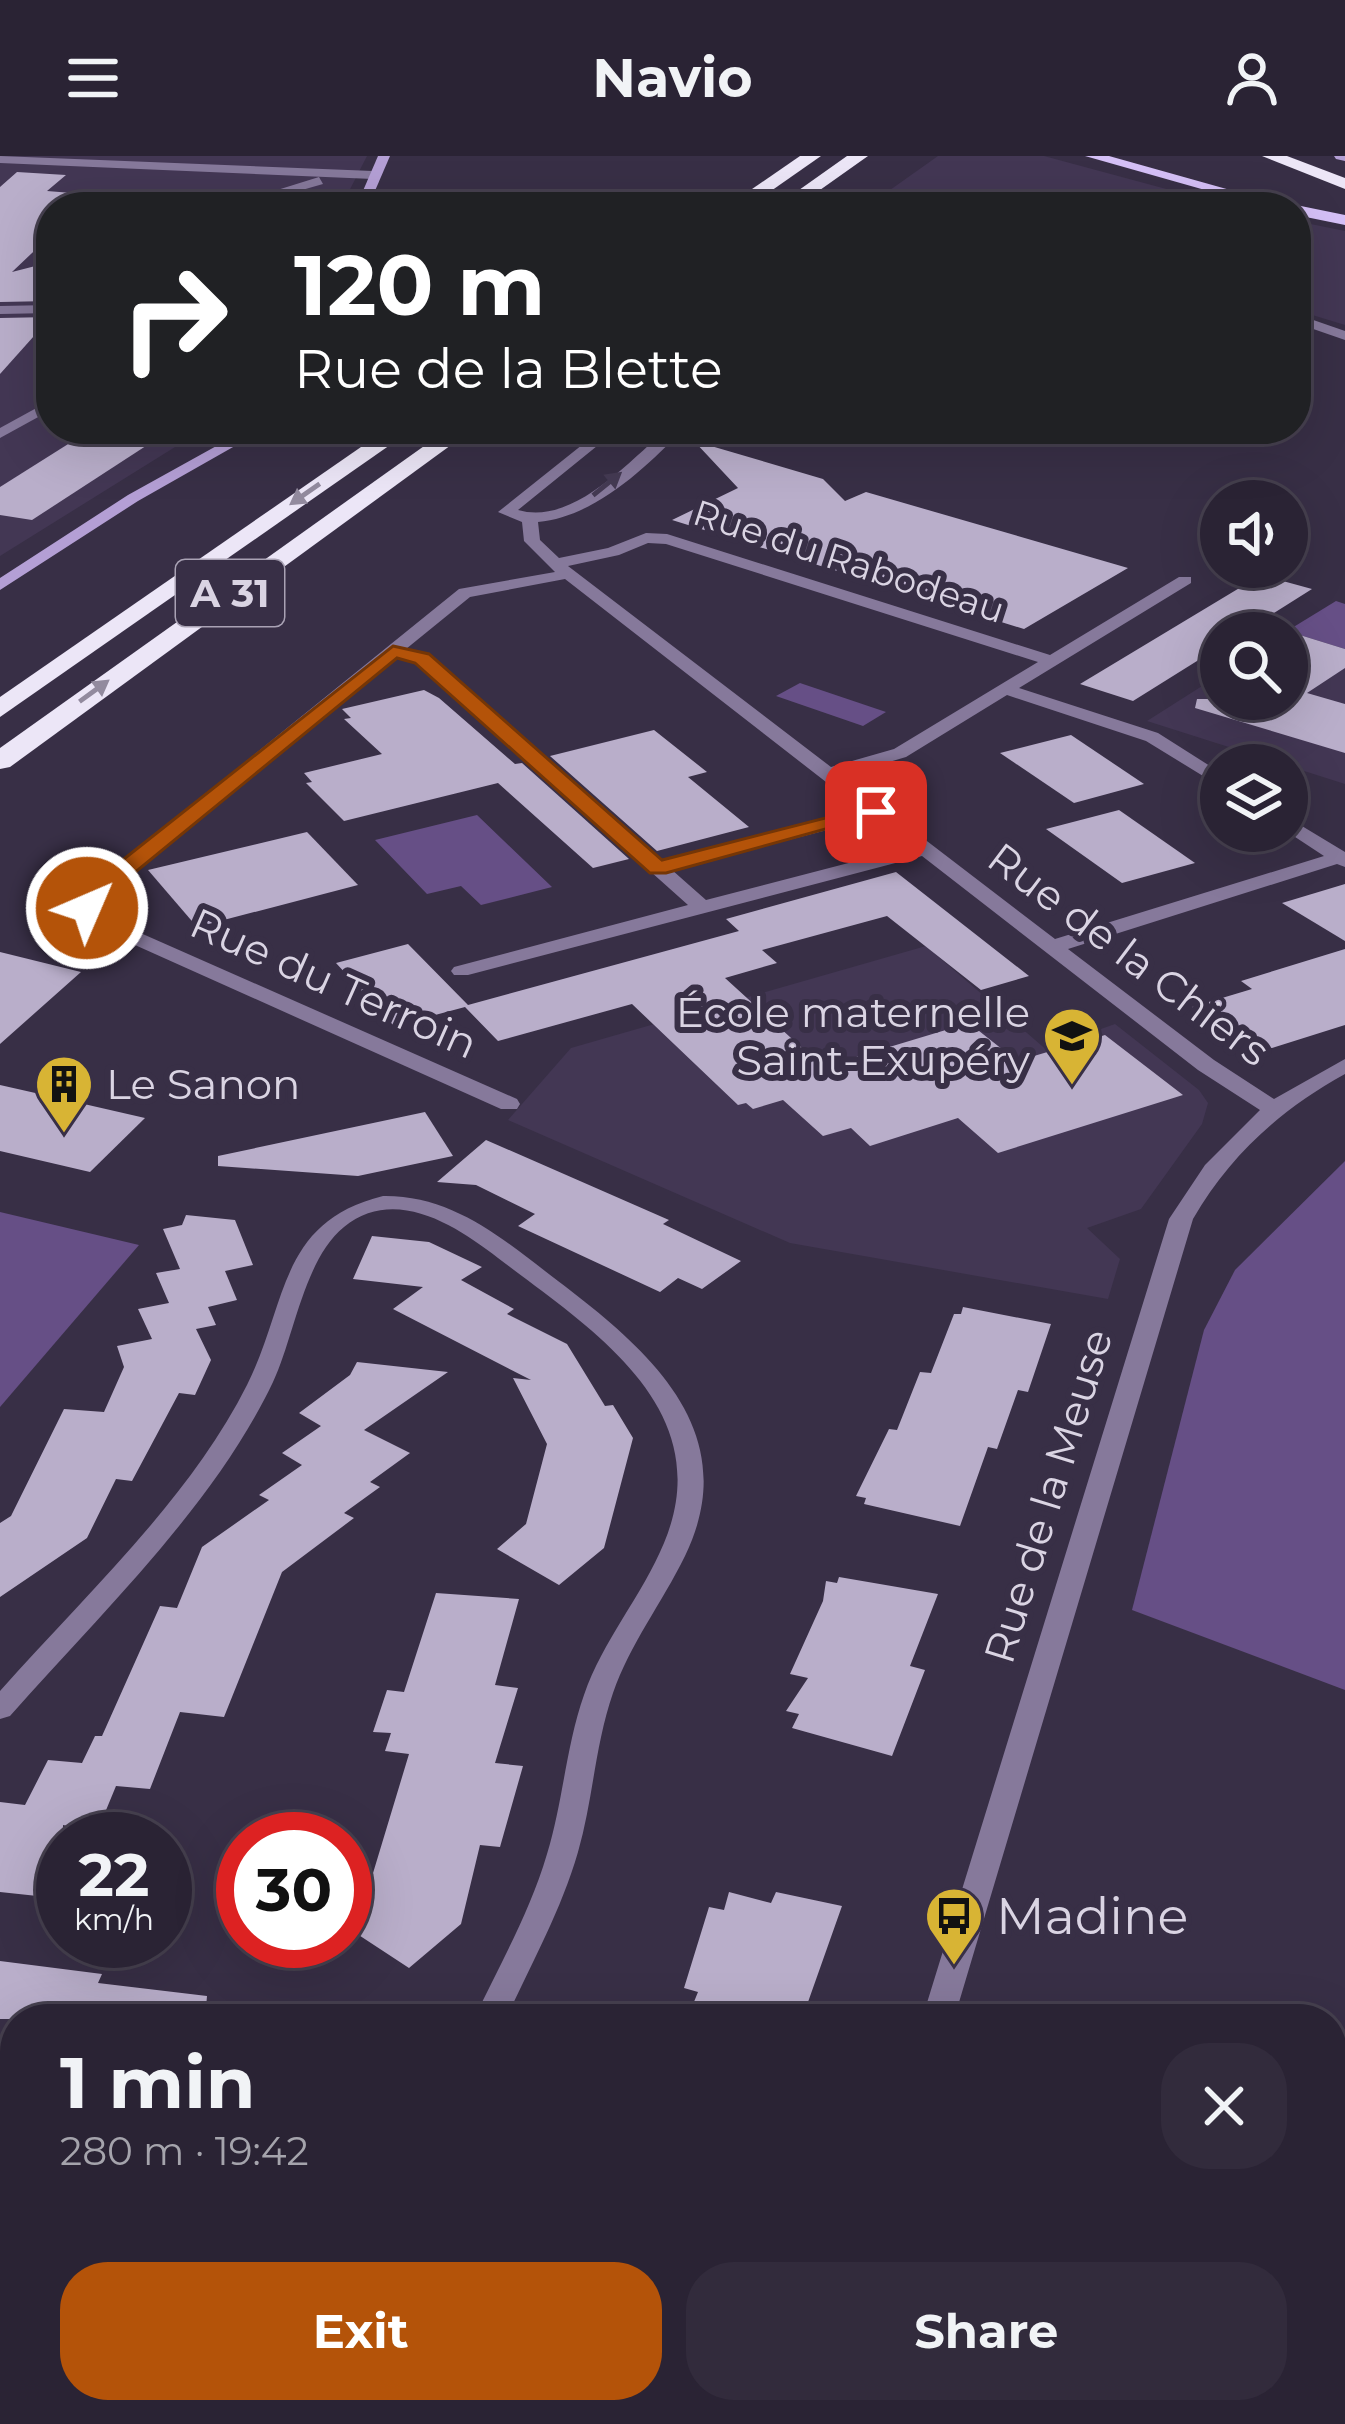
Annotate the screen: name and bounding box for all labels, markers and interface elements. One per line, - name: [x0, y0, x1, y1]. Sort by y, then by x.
- icon: menu: [60, 45, 126, 111]
- text: Navio: [592, 45, 753, 111]
- icon: person: [1219, 45, 1285, 111]
- text: 120 m: [294, 234, 545, 336]
- icon: right: [96, 240, 252, 396]
- text: Rue de la Blette: [294, 336, 723, 402]
- one-way arrow: [591, 471, 622, 497]
- map controls: [1200, 480, 1308, 852]
- button: sound: [1200, 480, 1308, 588]
- one-way arrow: [289, 482, 321, 505]
- street label: Rue du Rabodeau: [688, 490, 1010, 632]
- road number: A 31: [176, 560, 284, 626]
- button: search: [1200, 612, 1308, 720]
- one-way arrow: [78, 680, 110, 704]
- button: layers: [1200, 744, 1308, 852]
- pin: [825, 761, 927, 863]
- icon: arrive: [843, 779, 909, 845]
- street label: Rue de la Chiers: [978, 831, 1280, 1077]
- position arrow: [24, 845, 150, 971]
- street label: Rue du Terroin: [182, 896, 486, 1070]
- place label: École maternelle Saint-Exupéry: [676, 986, 1030, 1086]
- school or university icon: École maternelle Saint-Exupéry: [1041, 1005, 1103, 1087]
- building icon: Le Sanon: [33, 1053, 95, 1135]
- place label: Le Sanon: [106, 1058, 301, 1110]
- street label: Rue de la Meuse: [972, 1323, 1124, 1669]
- speed limit sign: 30: [216, 1812, 372, 1968]
- text: 22: [79, 1838, 149, 1911]
- bus stop icon: Madine: [923, 1885, 985, 1967]
- place label: Madine: [996, 1885, 1188, 1947]
- text: km/h: [74, 1901, 154, 1938]
- text: 1 min: [60, 2038, 256, 2126]
- button: close: [1161, 2043, 1287, 2169]
- text: 280 m · 19:42: [60, 2127, 309, 2175]
- button: Exit: [60, 2262, 662, 2400]
- button: Share: [686, 2262, 1287, 2400]

